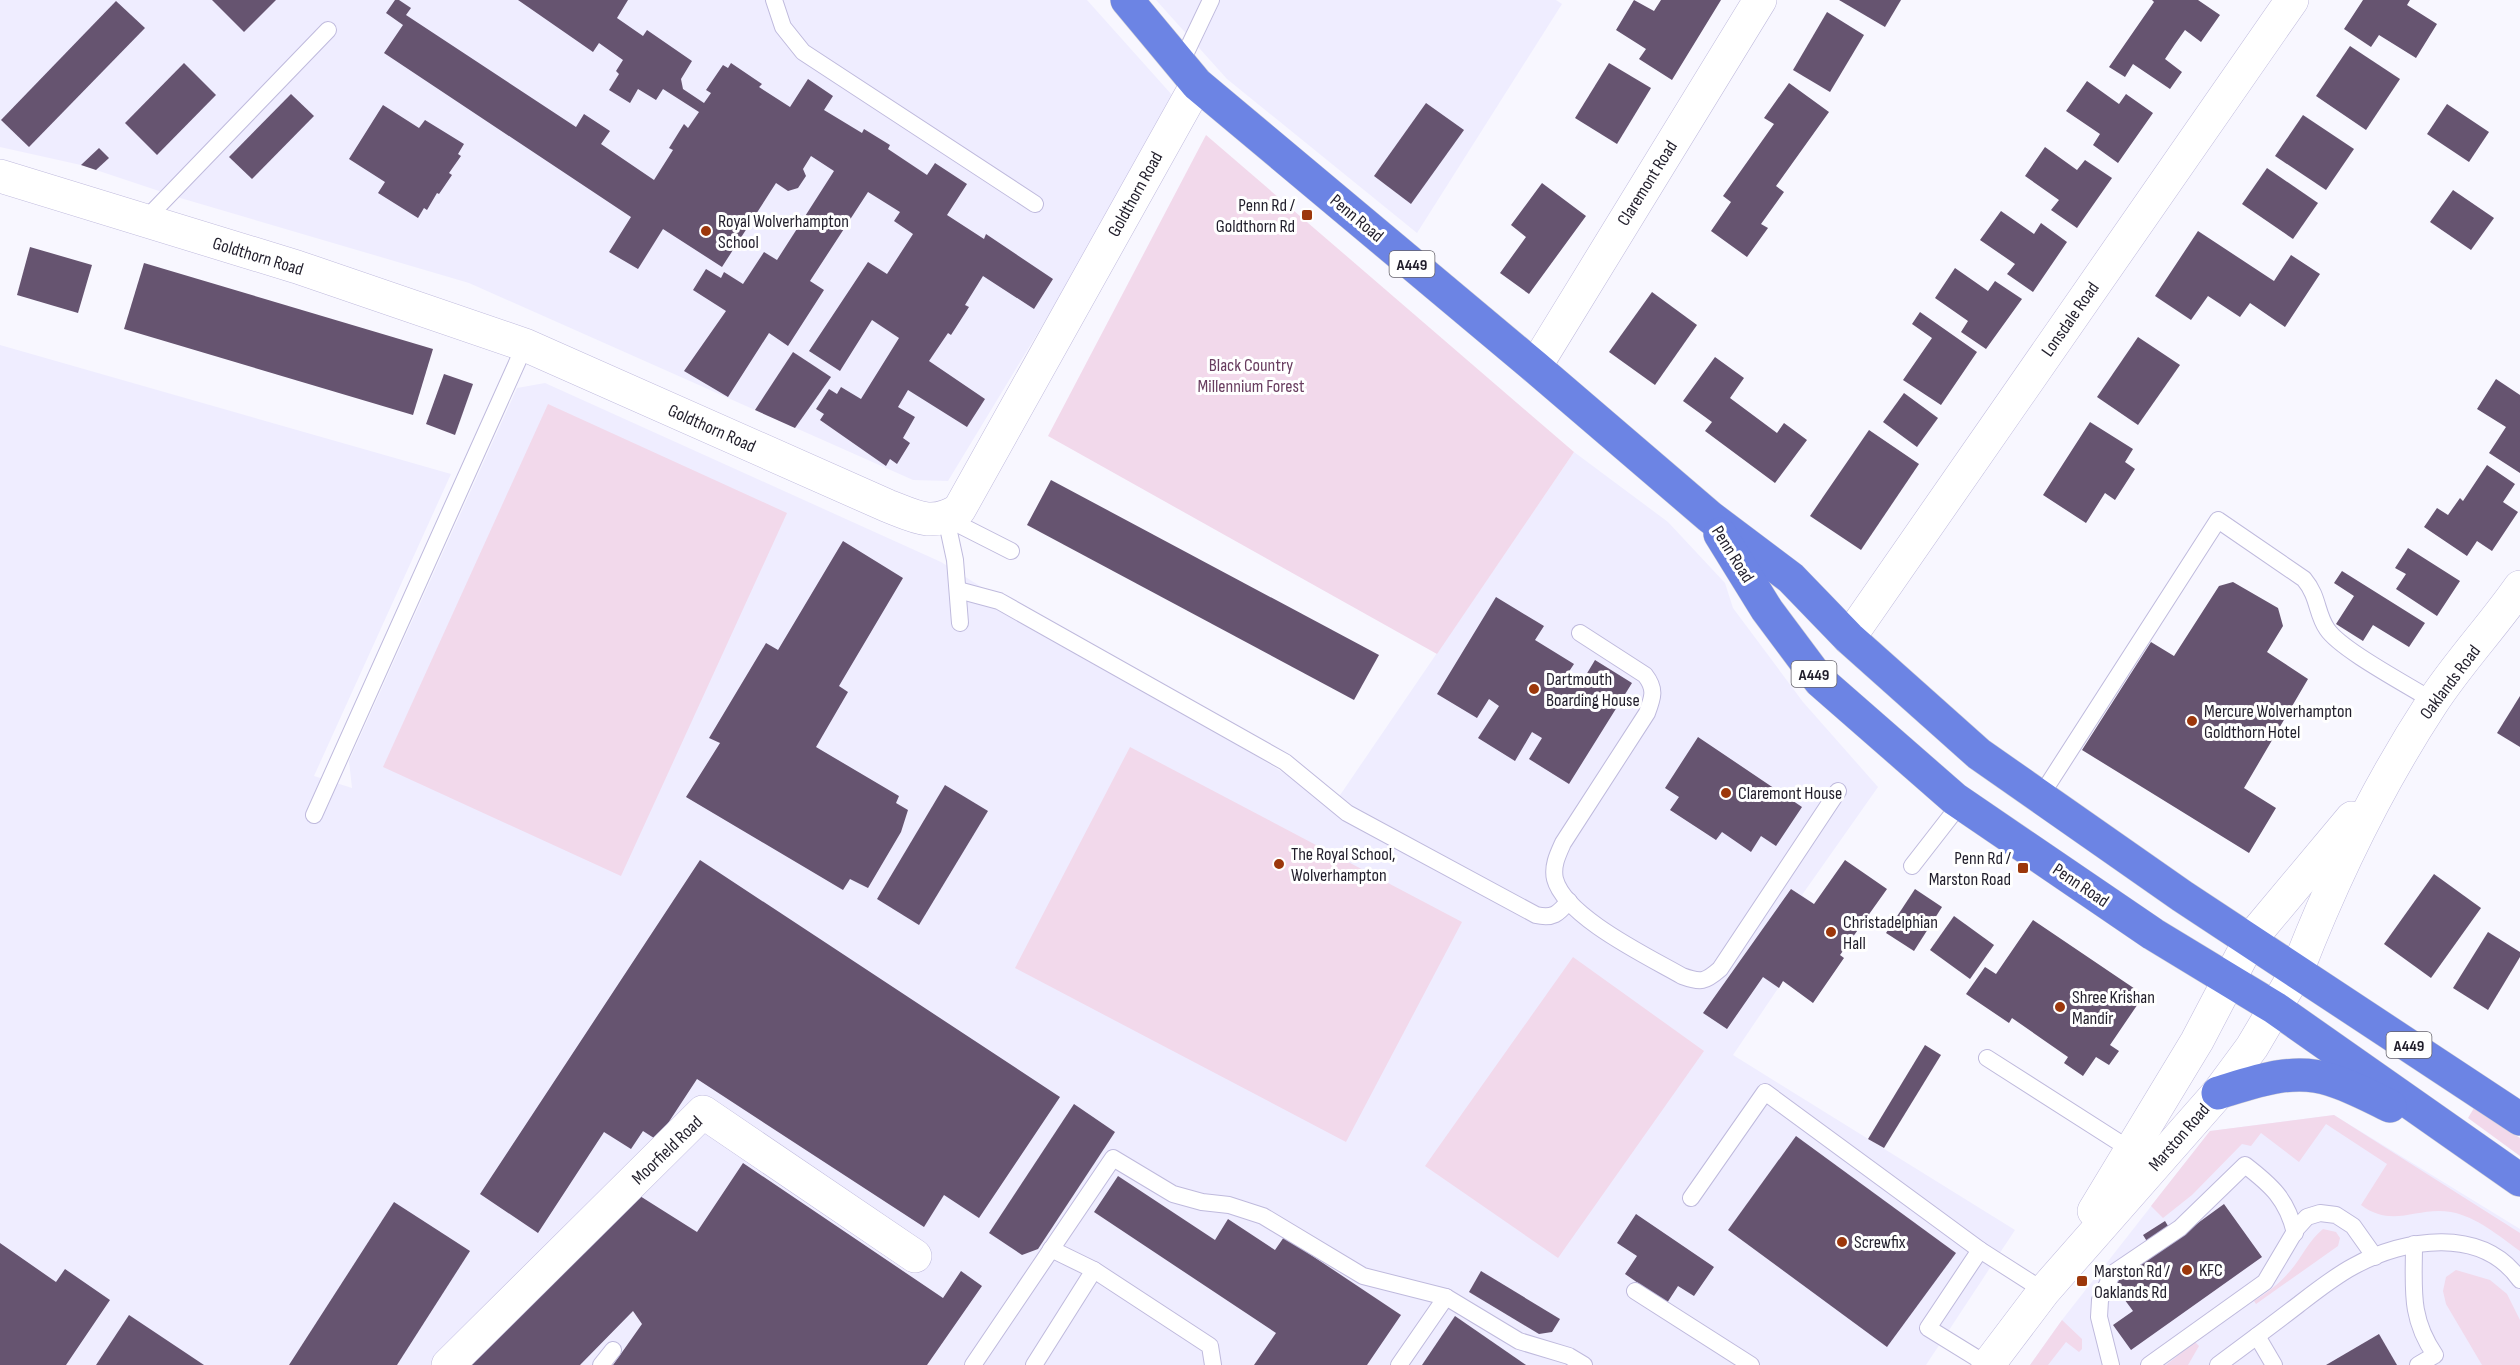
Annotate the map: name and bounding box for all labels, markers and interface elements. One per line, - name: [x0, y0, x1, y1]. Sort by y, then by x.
- street label: Claremont Road: [1613, 137, 1682, 230]
- street label: Goldthorn Road: [1104, 148, 1167, 240]
- street label: Penn Road: [1326, 190, 1388, 247]
- place label: Penn Rd / Goldthorn Rd: [1216, 195, 1296, 237]
- marker: Penn Rd / Goldthorn Rd: [1300, 208, 1314, 222]
- place label: Royal Wolverhampton School: [718, 211, 849, 253]
- marker: Royal Wolverhampton School: [699, 224, 713, 238]
- street label: Goldthorn Road: [210, 233, 306, 280]
- road number: A449: [1390, 251, 1434, 277]
- street label: Lonsdale Road: [2037, 278, 2104, 361]
- park label: Black Country Millennium Forest: [1198, 355, 1305, 397]
- street label: Goldthorn Road: [665, 400, 759, 457]
- street label: Penn Road: [1707, 522, 1758, 587]
- street label: Oaklands Road: [2416, 641, 2485, 723]
- road number: A449: [1792, 661, 1836, 687]
- place label: Dartmouth Boarding House: [1546, 669, 1640, 711]
- marker: Dartmouth Boarding House: [1527, 682, 1541, 696]
- place label: Mercure Wolverhampton Goldthorn Hotel: [2204, 701, 2352, 743]
- marker: Mercure Wolverhampton Goldthorn Hotel: [2185, 714, 2199, 728]
- place label: Claremont House: [1738, 783, 1842, 804]
- marker: Claremont House: [1719, 786, 1733, 800]
- place label: The Royal School, Wolverhampton: [1291, 844, 1396, 886]
- place label: Penn Rd / Marston Road: [1929, 848, 2012, 890]
- marker: The Royal School, Wolverhampton: [1272, 857, 1286, 871]
- street label: Penn Road: [2049, 859, 2113, 912]
- marker: Penn Rd / Marston Road: [2016, 861, 2030, 875]
- place label: Christadelphian Hall: [1843, 912, 1938, 954]
- marker: Christadelphian Hall: [1824, 925, 1838, 939]
- place label: Shree Krishan Mandir: [2072, 987, 2155, 1029]
- marker: Shree Krishan Mandir: [2053, 1000, 2067, 1014]
- road number: A449: [2386, 1032, 2432, 1058]
- street label: Marston Road: [2144, 1099, 2214, 1175]
- street label: Moorfield Road: [628, 1112, 707, 1189]
- place label: Screwfix: [1854, 1232, 1906, 1253]
- marker: Screwfix: [1835, 1235, 1849, 1249]
- place label: KFC: [2199, 1260, 2223, 1281]
- place label: Marston Rd / Oaklands Rd: [2094, 1261, 2171, 1303]
- marker: KFC: [2180, 1263, 2194, 1277]
- marker: Marston Rd / Oaklands Rd: [2075, 1274, 2089, 1288]

